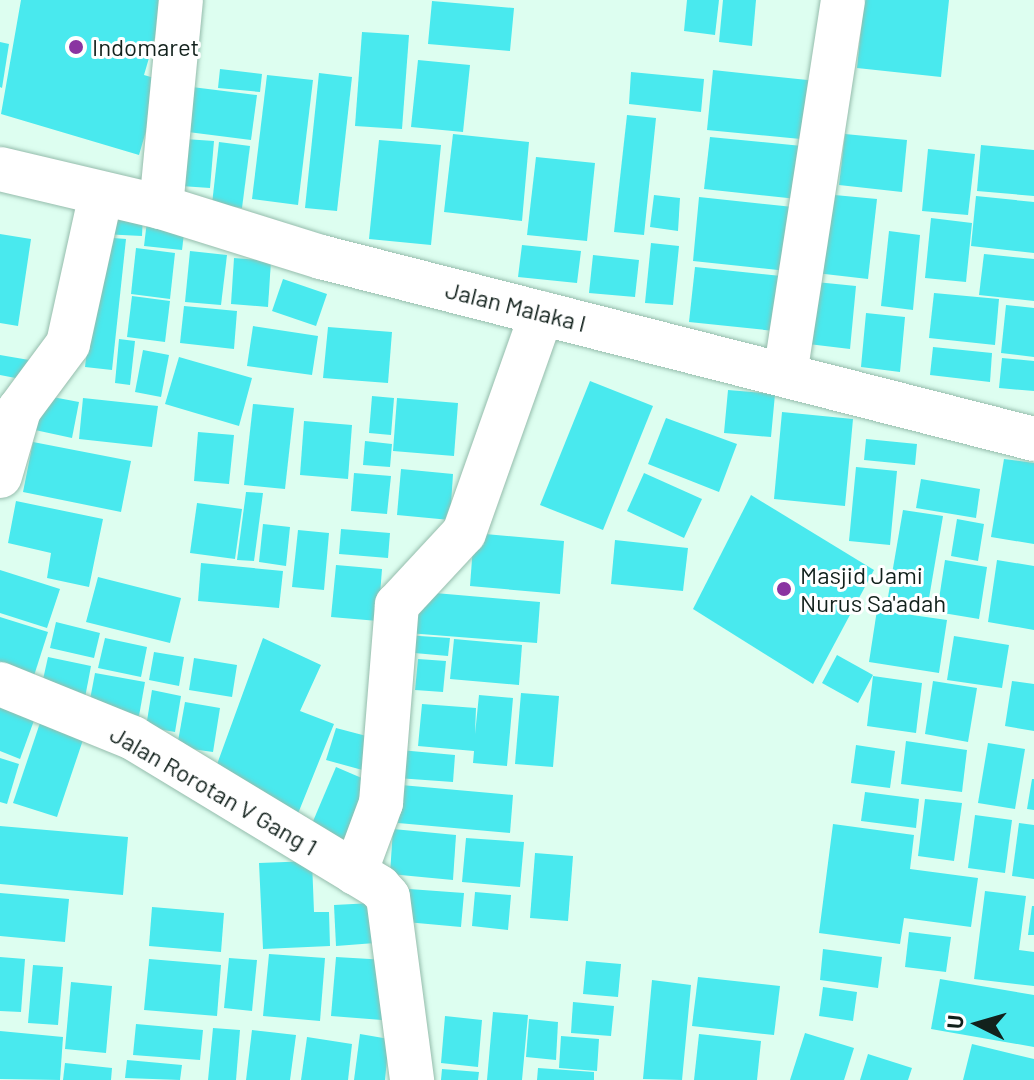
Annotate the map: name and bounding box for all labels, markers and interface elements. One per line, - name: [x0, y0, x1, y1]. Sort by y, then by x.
- place label: Indomaret: [92, 33, 199, 61]
- marker: Indomaret: [67, 38, 85, 56]
- street label: Jalan Malaka I: [443, 275, 589, 337]
- place label: Masjid Jami Nurus Sa'adah: [800, 561, 946, 617]
- marker: Masjid Jami Nurus Sa'adah: [775, 580, 793, 598]
- street label: Jalan Rorotan V Gang 1: [105, 719, 323, 861]
- north arrow: [938, 984, 1018, 1064]
- text: U: [941, 1014, 968, 1030]

